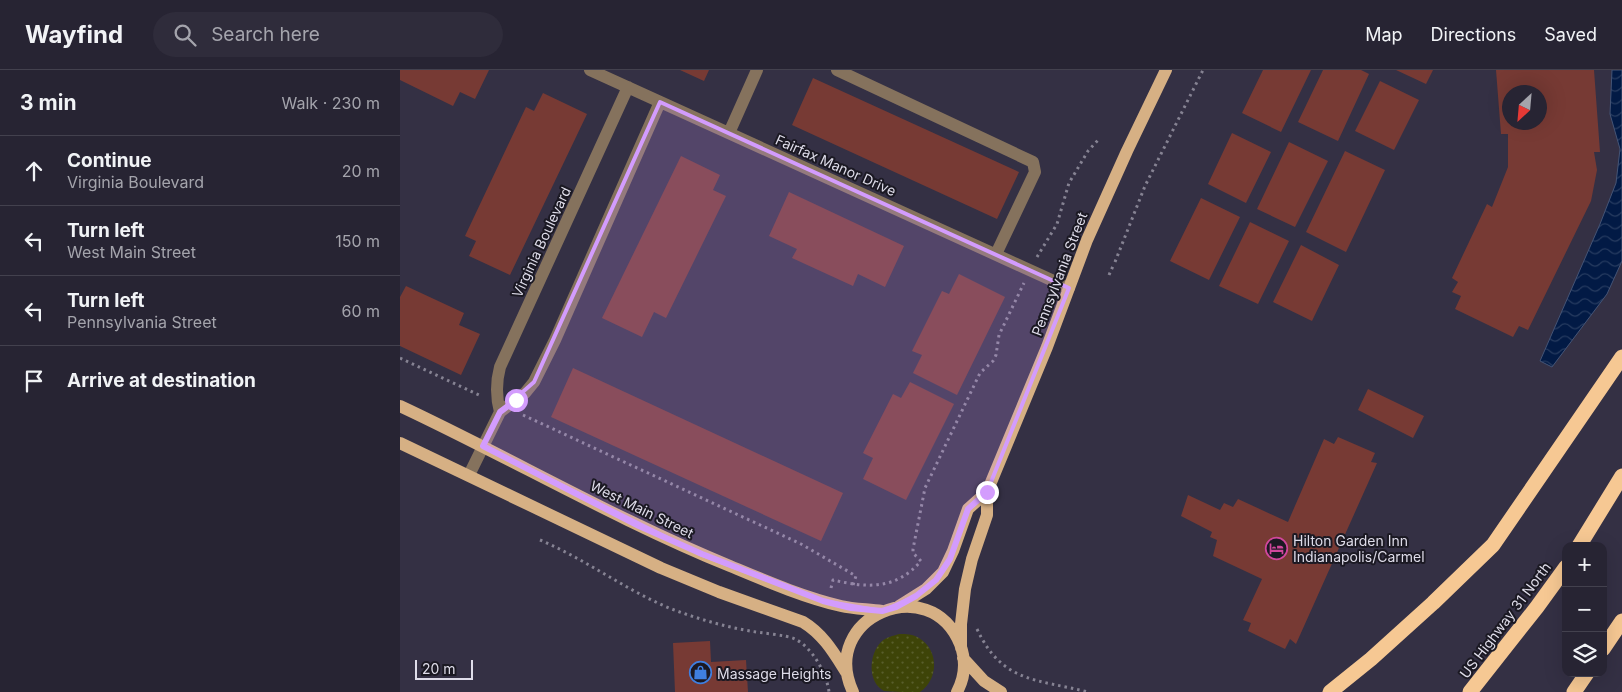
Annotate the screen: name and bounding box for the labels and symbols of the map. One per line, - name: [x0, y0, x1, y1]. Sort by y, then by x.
- north arrow: [1502, 85, 1547, 130]
- street label: Fairfax Manor Drive: [773, 131, 899, 199]
- street label: Virginia Boulevard: [508, 184, 574, 300]
- street label: Pennsylvania Street: [1028, 209, 1091, 338]
- route start: [505, 389, 528, 412]
- street label: West Main Street: [588, 477, 697, 542]
- route end: [976, 481, 999, 504]
- place label: Hilton Garden Inn Indianapolis/Carmel: [1293, 532, 1425, 565]
- hotel icon: Hilton Garden Inn Indianapolis/Carmel: [1265, 536, 1289, 560]
- street label: US Highway 31 North: [1456, 559, 1554, 681]
- scale bar: [415, 657, 472, 680]
- shop icon: Massage Heights: [689, 661, 713, 685]
- place label: Massage Heights: [717, 665, 832, 682]

